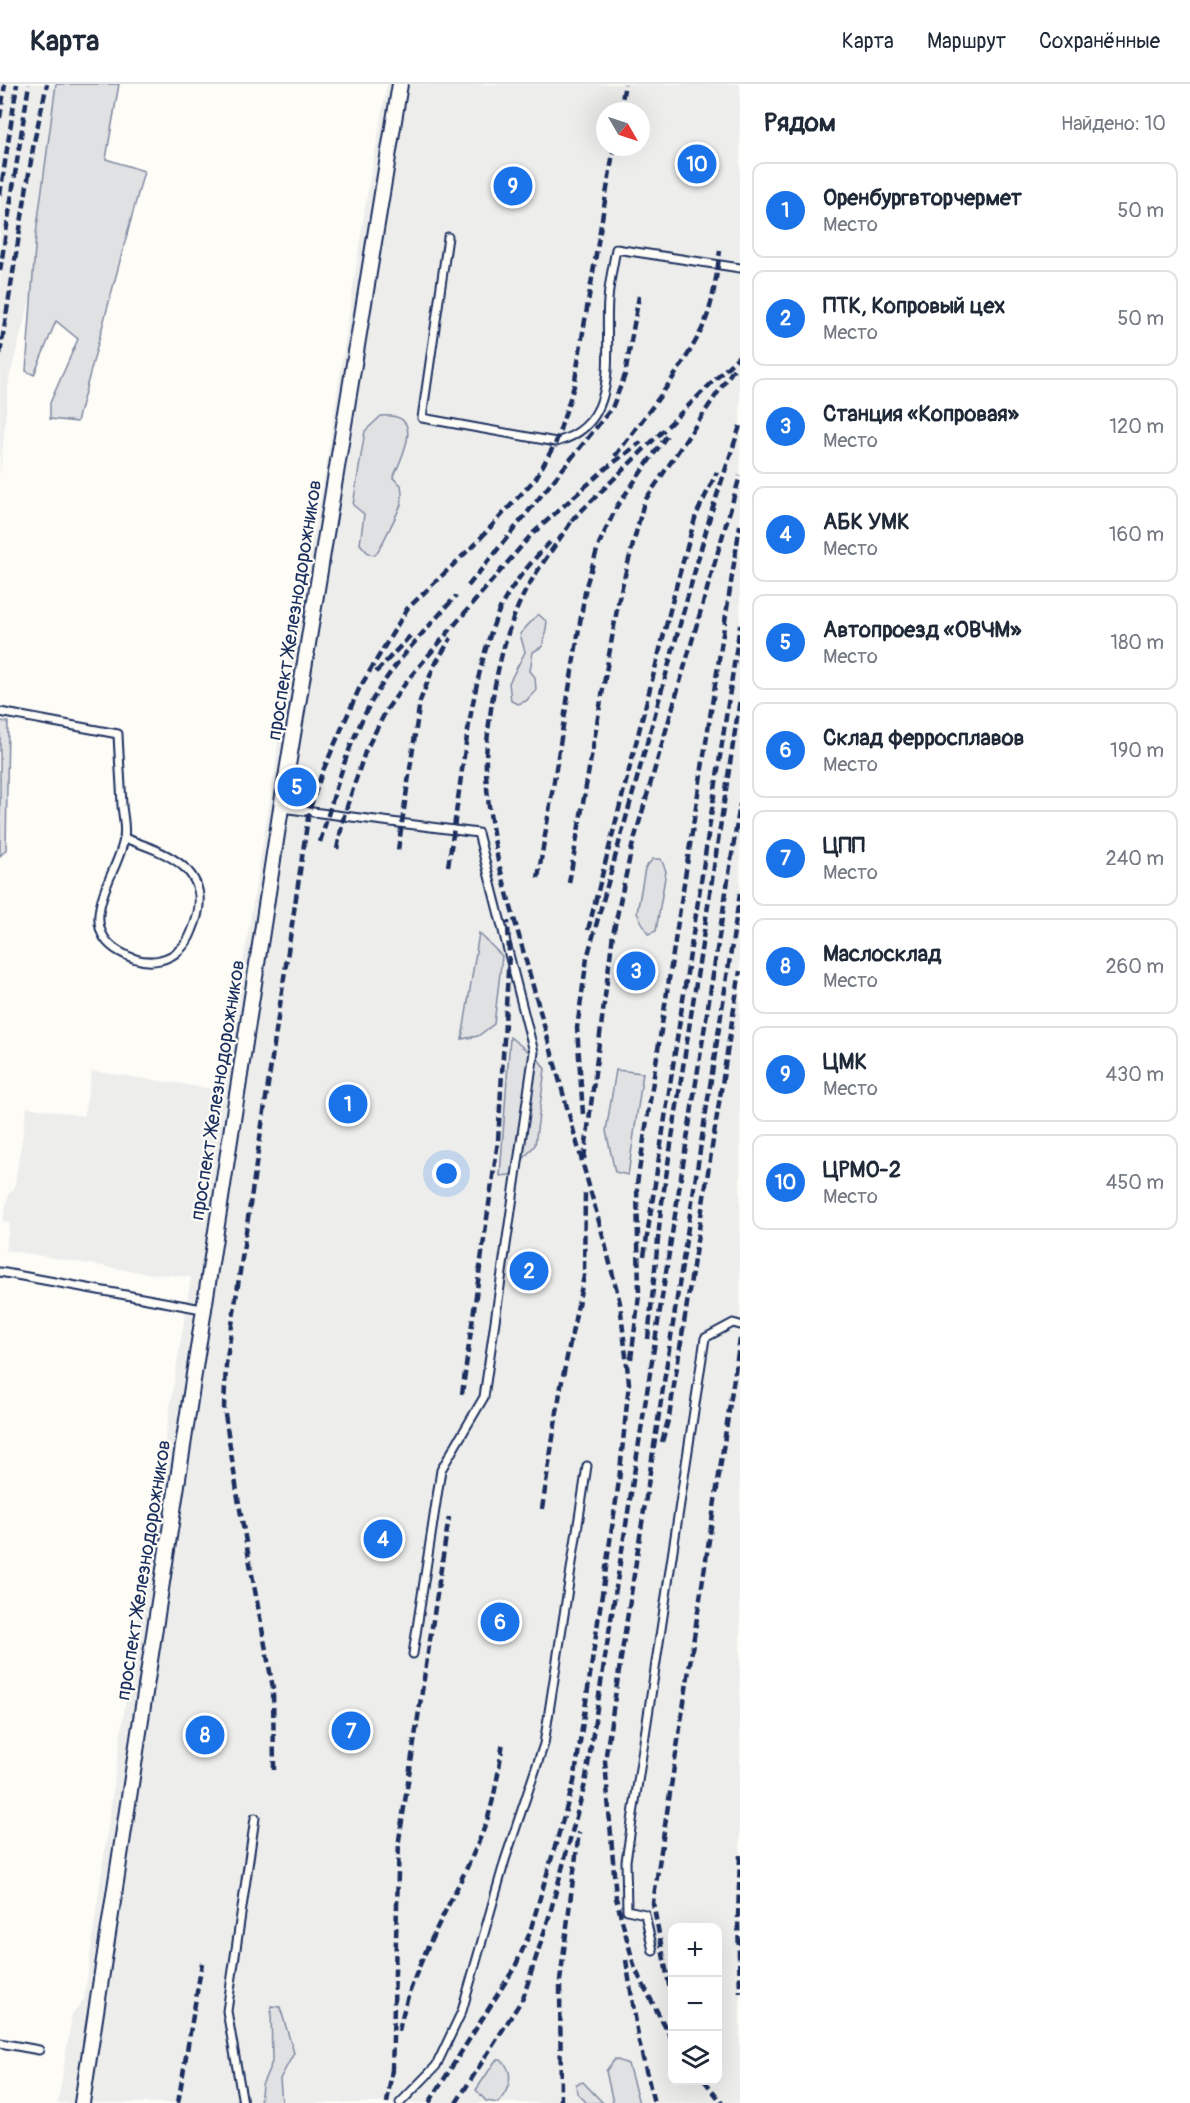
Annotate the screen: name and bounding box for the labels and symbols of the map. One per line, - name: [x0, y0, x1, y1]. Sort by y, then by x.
- north arrow: [596, 102, 650, 156]
- pin: 10: [678, 142, 716, 187]
- pin: 9: [494, 164, 532, 208]
- street label: проспект Железнодорожников: [262, 478, 327, 742]
- pin: 5: [278, 764, 316, 810]
- pin: 3: [616, 948, 656, 994]
- street label: проспект Железнодорожников: [185, 958, 250, 1222]
- pin: 1: [328, 1082, 368, 1126]
- your location: [432, 1159, 461, 1188]
- pin: 2: [510, 1248, 548, 1294]
- street label: проспект Железнодорожников: [111, 1438, 176, 1702]
- pin: 4: [364, 1516, 403, 1562]
- pin: 6: [480, 1600, 520, 1644]
- pin: 7: [332, 1708, 370, 1754]
- pin: 8: [186, 1712, 224, 1758]

